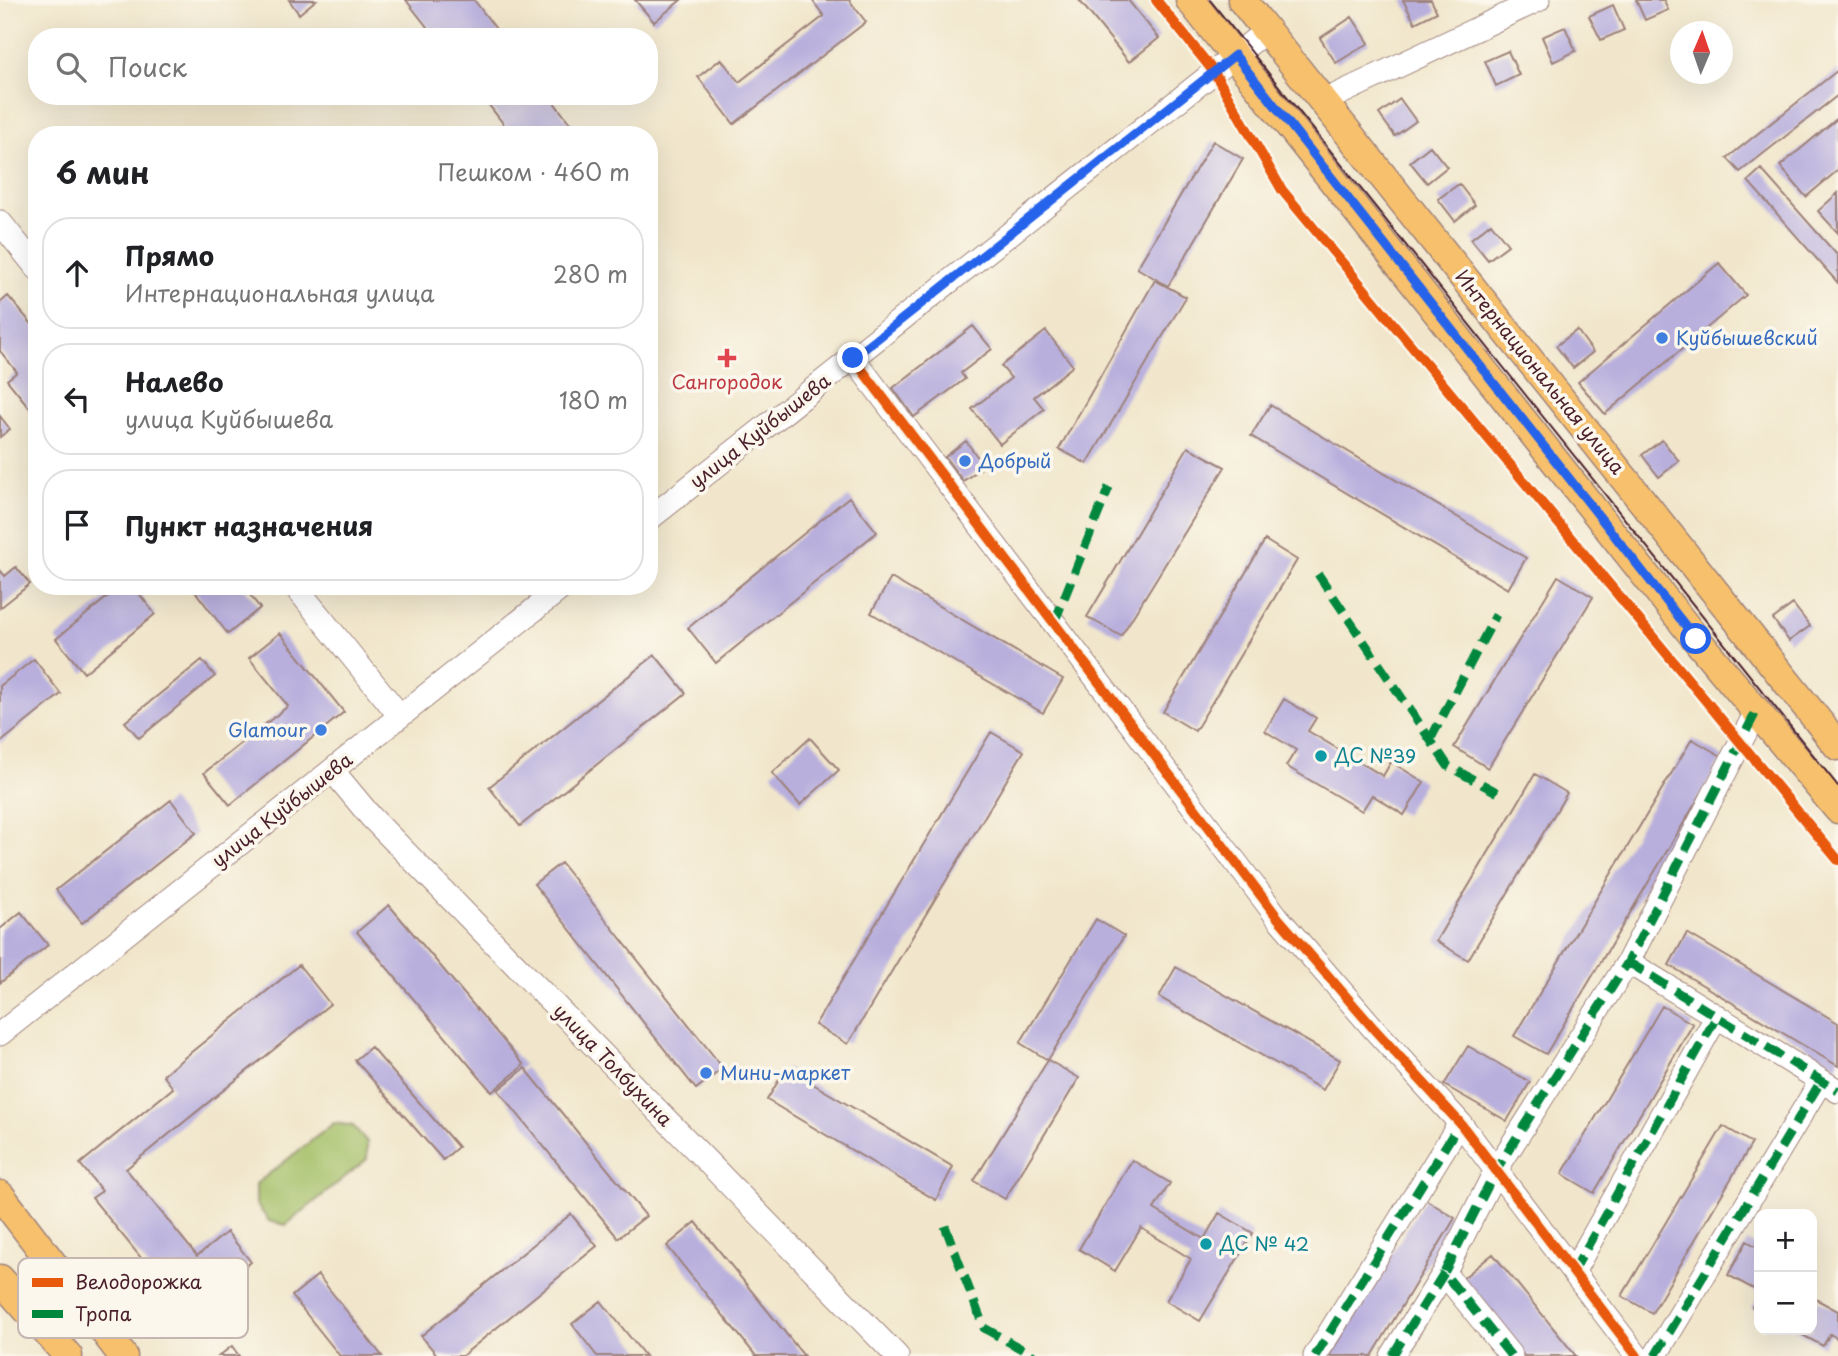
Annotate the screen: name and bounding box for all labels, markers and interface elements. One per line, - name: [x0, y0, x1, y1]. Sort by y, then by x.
- north arrow: [1670, 21, 1733, 84]
- search box: [28, 28, 658, 105]
- text: Поиск: [108, 47, 187, 86]
- icon: search: [52, 48, 90, 86]
- text: 6 мин: [56, 149, 150, 194]
- text: Пешком · 460 m: [438, 154, 630, 189]
- text: Прямо: [125, 236, 214, 275]
- icon: ahead: [58, 254, 96, 292]
- text: 280 m: [553, 256, 628, 291]
- street label: Интернациональная улица: [1449, 263, 1632, 480]
- text: Интернациональная улица: [125, 275, 434, 310]
- place label: Куйбышевский: [1676, 323, 1818, 351]
- marker: Куйбышевский: [1654, 330, 1670, 346]
- route end: [837, 342, 868, 373]
- marker: Сангородок: [717, 348, 737, 368]
- text: Налево: [125, 362, 223, 401]
- street label: улица Куйбышева: [683, 366, 836, 494]
- place label: Сангородок: [672, 367, 783, 395]
- icon: left: [58, 380, 96, 418]
- text: 180 m: [559, 382, 628, 417]
- text: улица Куйбышева: [125, 401, 333, 436]
- place label: Добрый: [978, 446, 1051, 474]
- marker: Добрый: [957, 453, 973, 469]
- icon: arrive: [58, 506, 96, 544]
- text: Пункт назначения: [125, 506, 373, 545]
- route start: [1680, 623, 1711, 654]
- place label: Glamour: [228, 715, 307, 743]
- marker: Glamour: [313, 722, 329, 738]
- place label: ДС №39: [1334, 741, 1416, 769]
- street label: улица Куйбышева: [205, 745, 358, 873]
- marker: ДС №39: [1313, 748, 1329, 764]
- street label: улица Толбухина: [548, 997, 680, 1132]
- place label: Мини-маркет: [720, 1058, 851, 1086]
- marker: Мини-маркет: [698, 1065, 714, 1081]
- map controls: [1754, 1209, 1817, 1335]
- button: +: [1754, 1209, 1817, 1272]
- place label: ДС № 42: [1219, 1229, 1309, 1257]
- marker: ДС № 42: [1198, 1236, 1214, 1252]
- legend: [18, 1258, 248, 1338]
- text: Велодорожка: [75, 1267, 202, 1295]
- button: −: [1754, 1272, 1817, 1335]
- text: Тропа: [75, 1299, 132, 1327]

